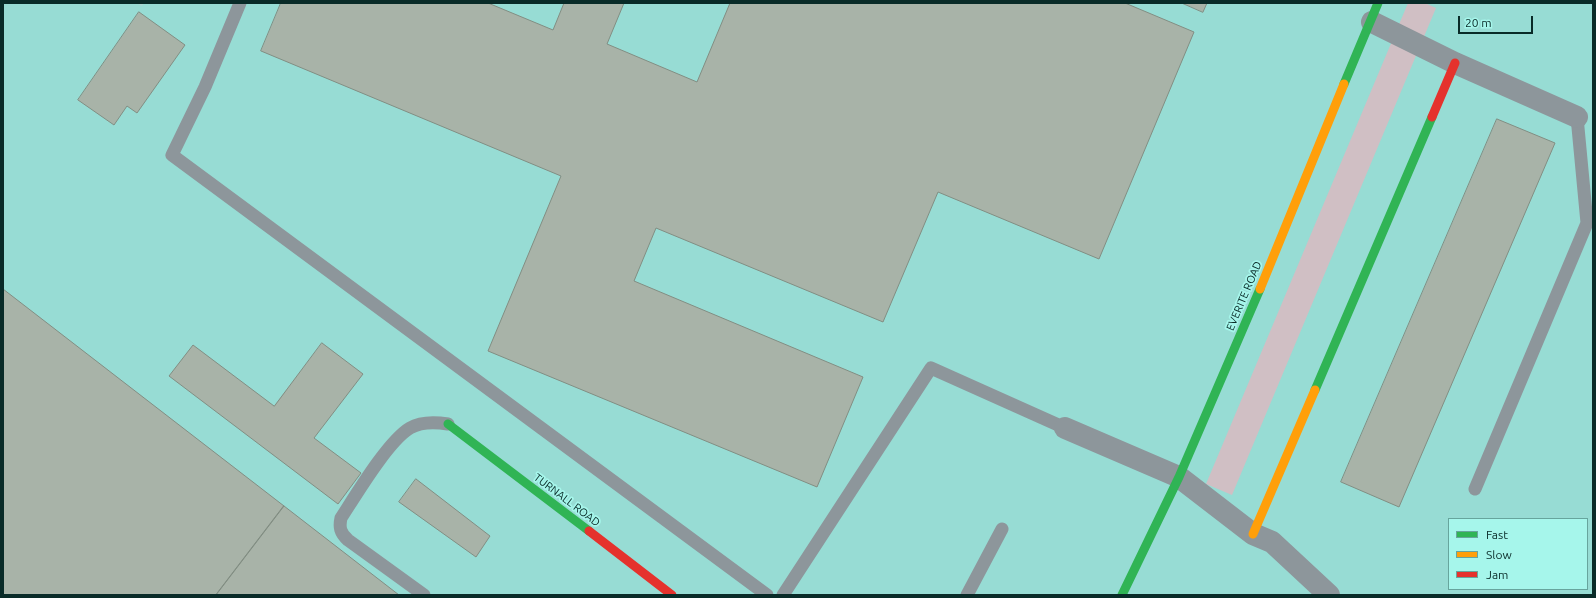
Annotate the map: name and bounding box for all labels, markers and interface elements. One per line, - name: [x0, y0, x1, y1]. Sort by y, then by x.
- scale bar: [1460, 8, 1535, 34]
- text: 20 m: [1465, 16, 1492, 29]
- street label: EVERITE ROAD: [1223, 259, 1265, 333]
- street label: TURNALL ROAD: [531, 471, 603, 529]
- legend: [1448, 518, 1588, 590]
- text: Fast: [1486, 528, 1508, 541]
- text: Slow: [1486, 548, 1512, 561]
- text: Jam: [1486, 568, 1508, 581]

